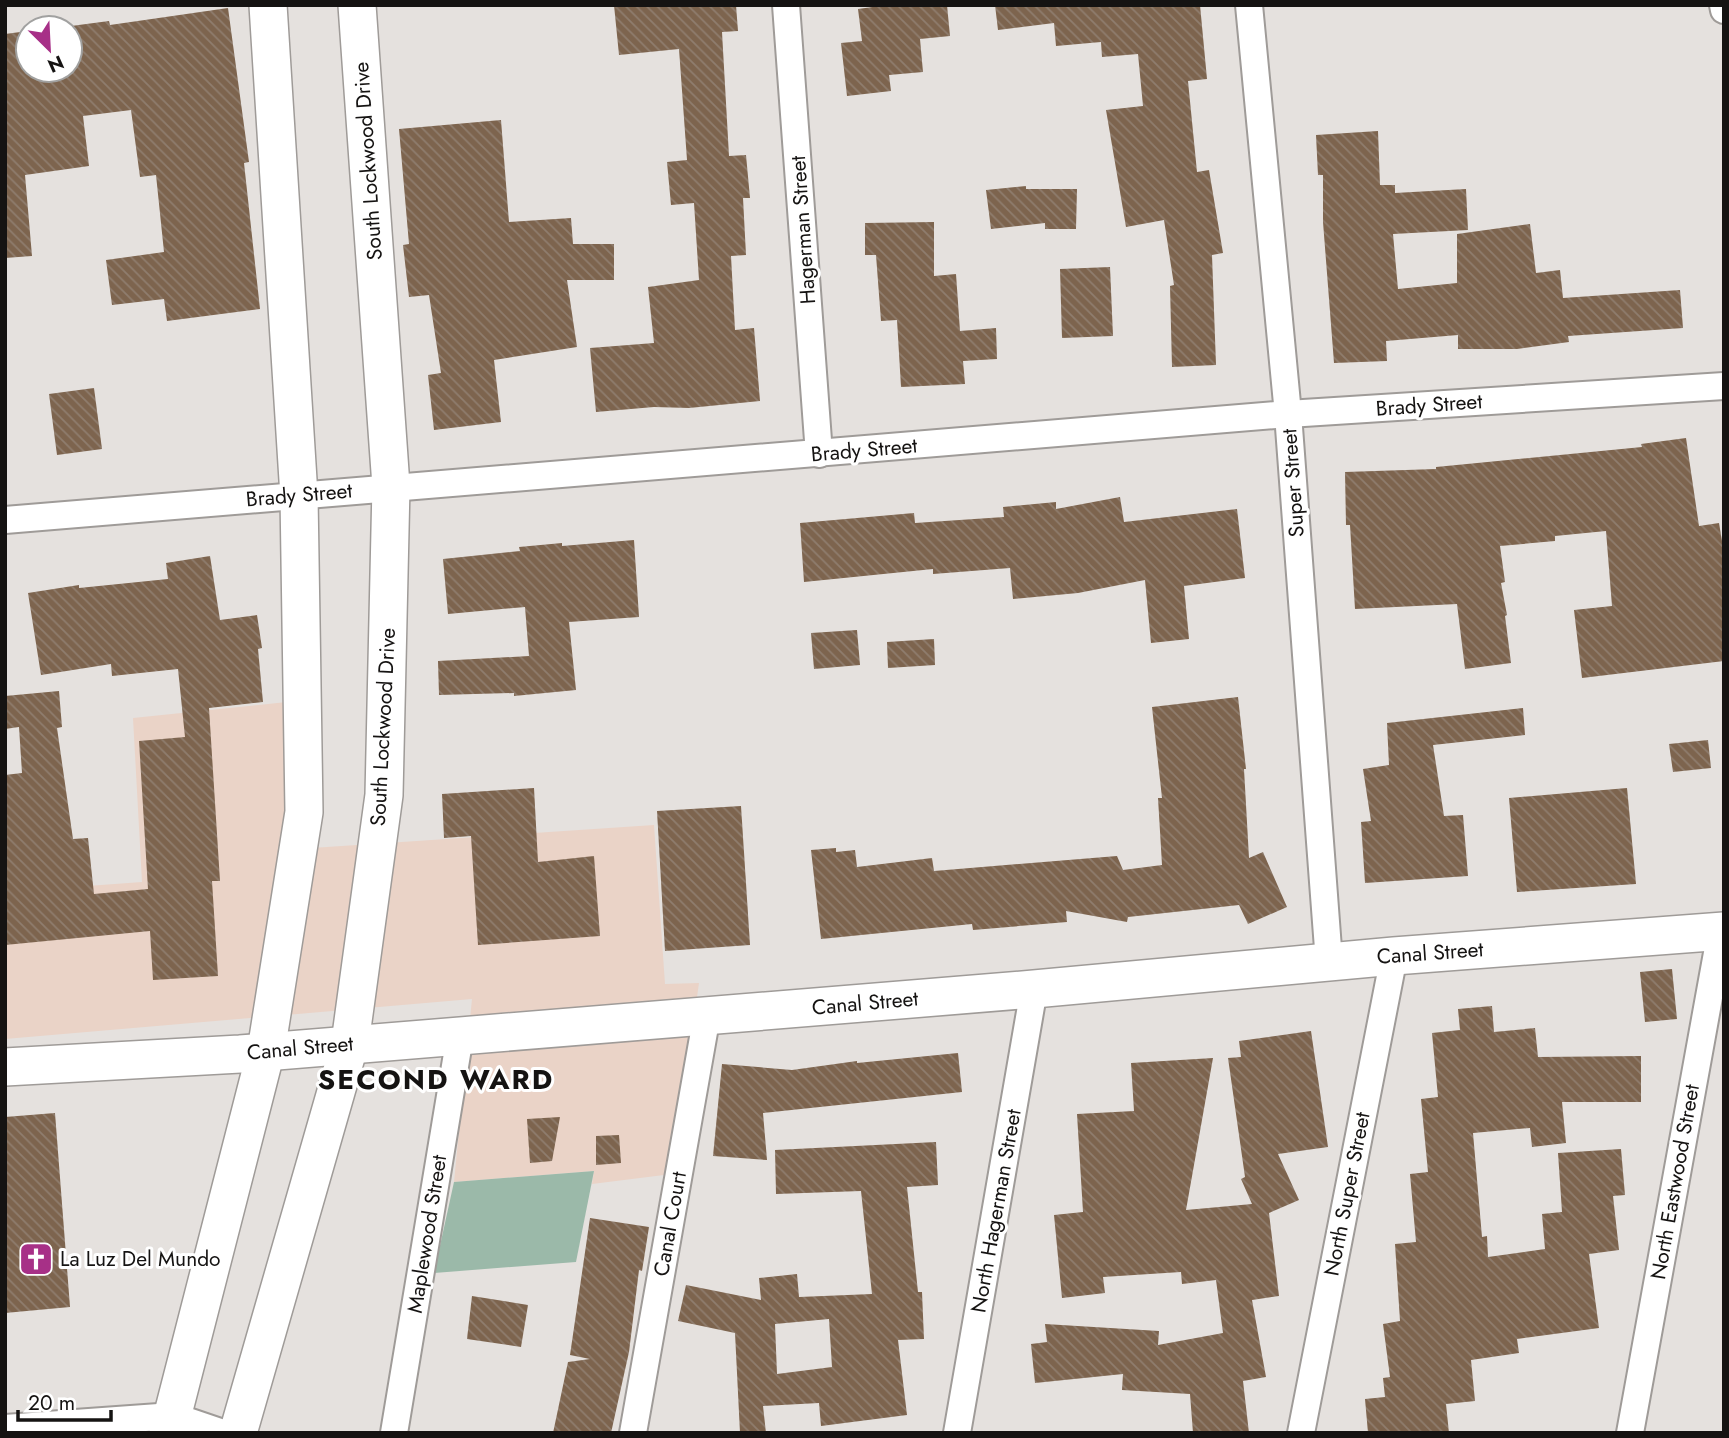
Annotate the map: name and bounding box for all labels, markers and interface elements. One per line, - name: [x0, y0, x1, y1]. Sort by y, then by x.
- north arrow: [14, 14, 84, 84]
- text: N: [43, 49, 68, 79]
- street label: South Lockwood Drive: [346, 61, 390, 261]
- street label: Hagerman Street: [783, 155, 823, 305]
- street label: Brady Street: [1375, 386, 1483, 424]
- street label: Super Street: [1274, 428, 1312, 538]
- street label: Brady Street: [810, 430, 918, 470]
- street label: Brady Street: [245, 475, 353, 515]
- street label: South Lockwood Drive: [363, 627, 403, 827]
- street label: Canal Street: [1376, 934, 1484, 972]
- street label: Canal Street: [810, 983, 920, 1023]
- street label: Canal Street: [245, 1028, 355, 1068]
- district label: SECOND WARD: [318, 1059, 554, 1100]
- street label: North Eastwood Street: [1643, 1082, 1707, 1282]
- street label: North Hagerman Street: [963, 1107, 1029, 1315]
- street label: North Super Street: [1316, 1110, 1378, 1278]
- street label: Maplewood Street: [400, 1153, 454, 1315]
- street label: Canal Court: [646, 1169, 694, 1279]
- church icon: La Luz Del Mundo: [17, 1240, 55, 1278]
- place label: La Luz Del Mundo: [60, 1244, 221, 1274]
- scale bar: [18, 1378, 110, 1422]
- text: 20 m: [28, 1388, 75, 1418]

